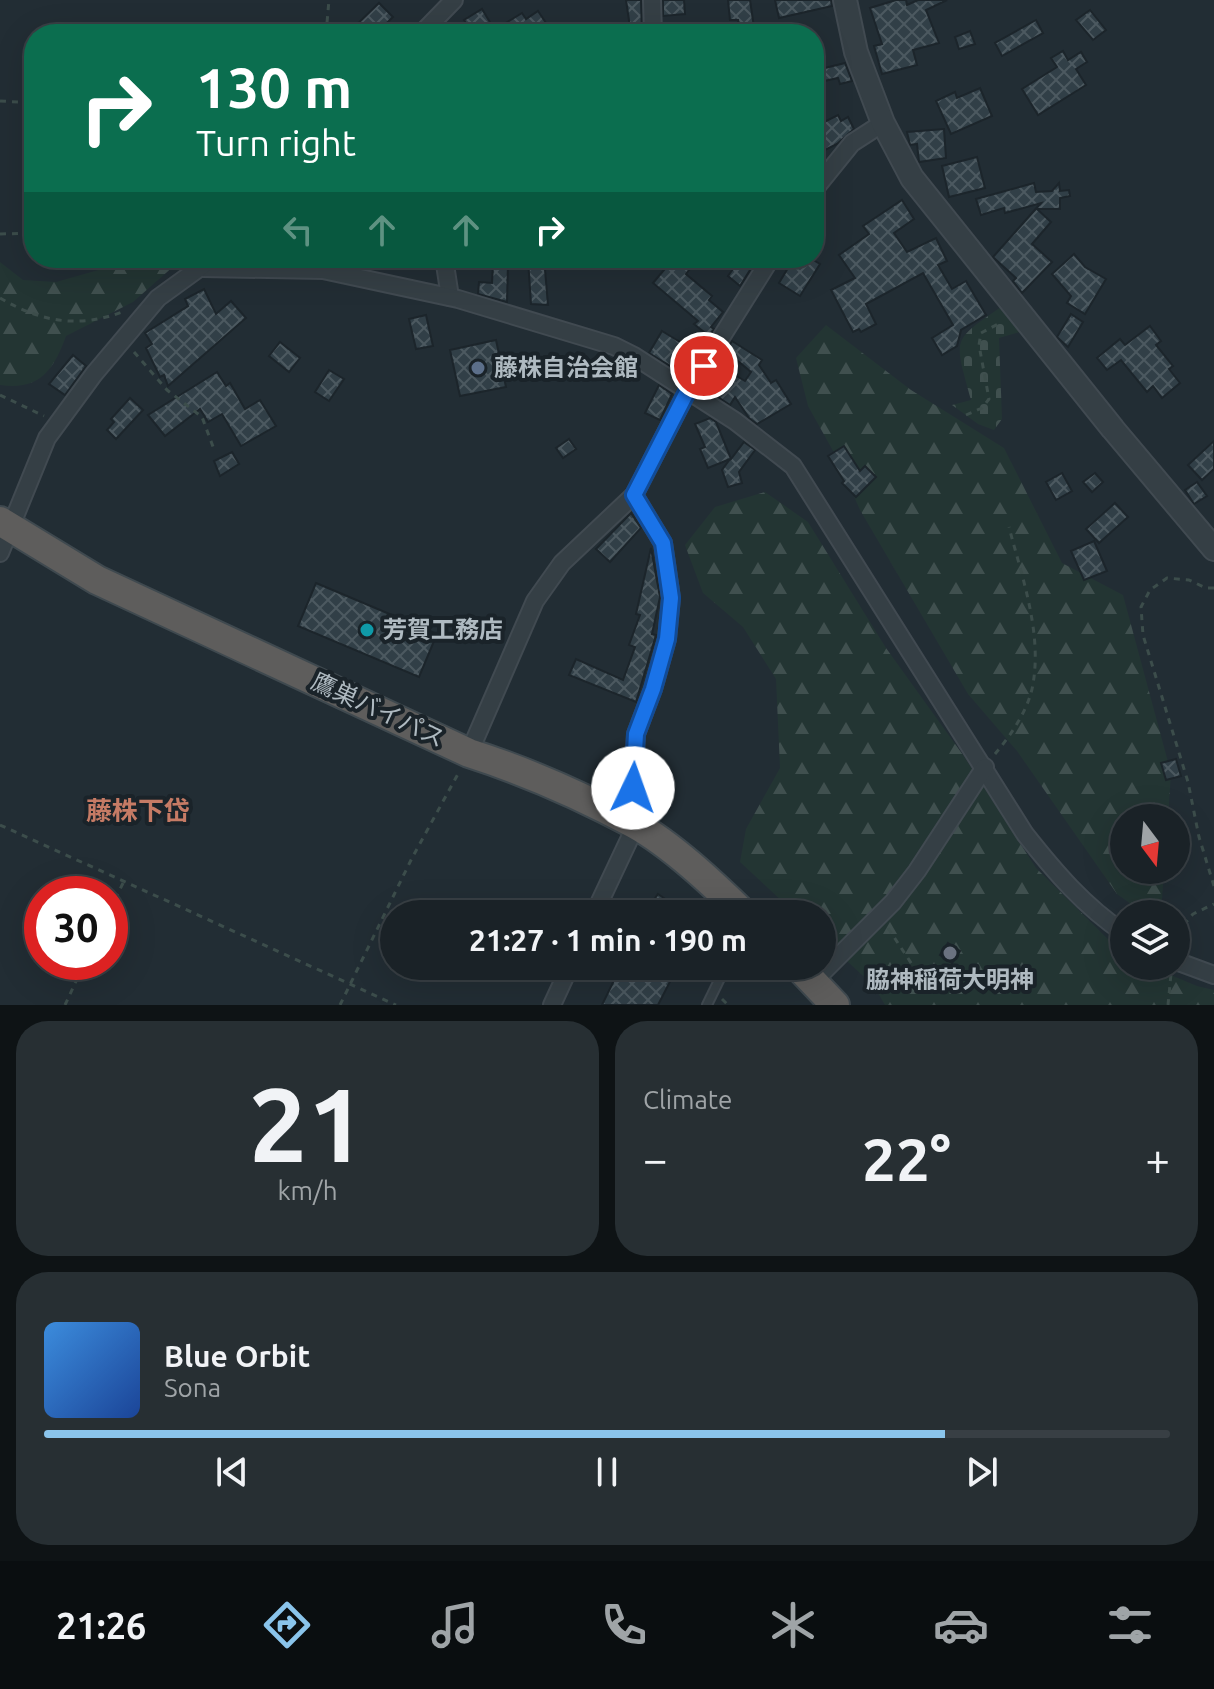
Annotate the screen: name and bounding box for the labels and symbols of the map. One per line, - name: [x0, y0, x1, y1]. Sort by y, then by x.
- pin: [670, 332, 738, 400]
- place label: 藤株自治会館: [494, 354, 638, 381]
- marker: 藤株自治会館: [469, 359, 487, 377]
- place label: 芳賀工務店: [383, 616, 503, 643]
- marker: 芳賀工務店: [358, 621, 376, 639]
- street label: 鷹巣バイパス: [307, 667, 449, 752]
- position arrow: [591, 746, 675, 830]
- district label: 藤株下岱: [86, 796, 190, 825]
- north arrow: [1110, 804, 1190, 884]
- speed limit sign: 30: [24, 876, 128, 980]
- marker: 脇神稲荷大明神: [941, 944, 959, 962]
- place label: 脇神稲荷大明神: [866, 966, 1034, 993]

